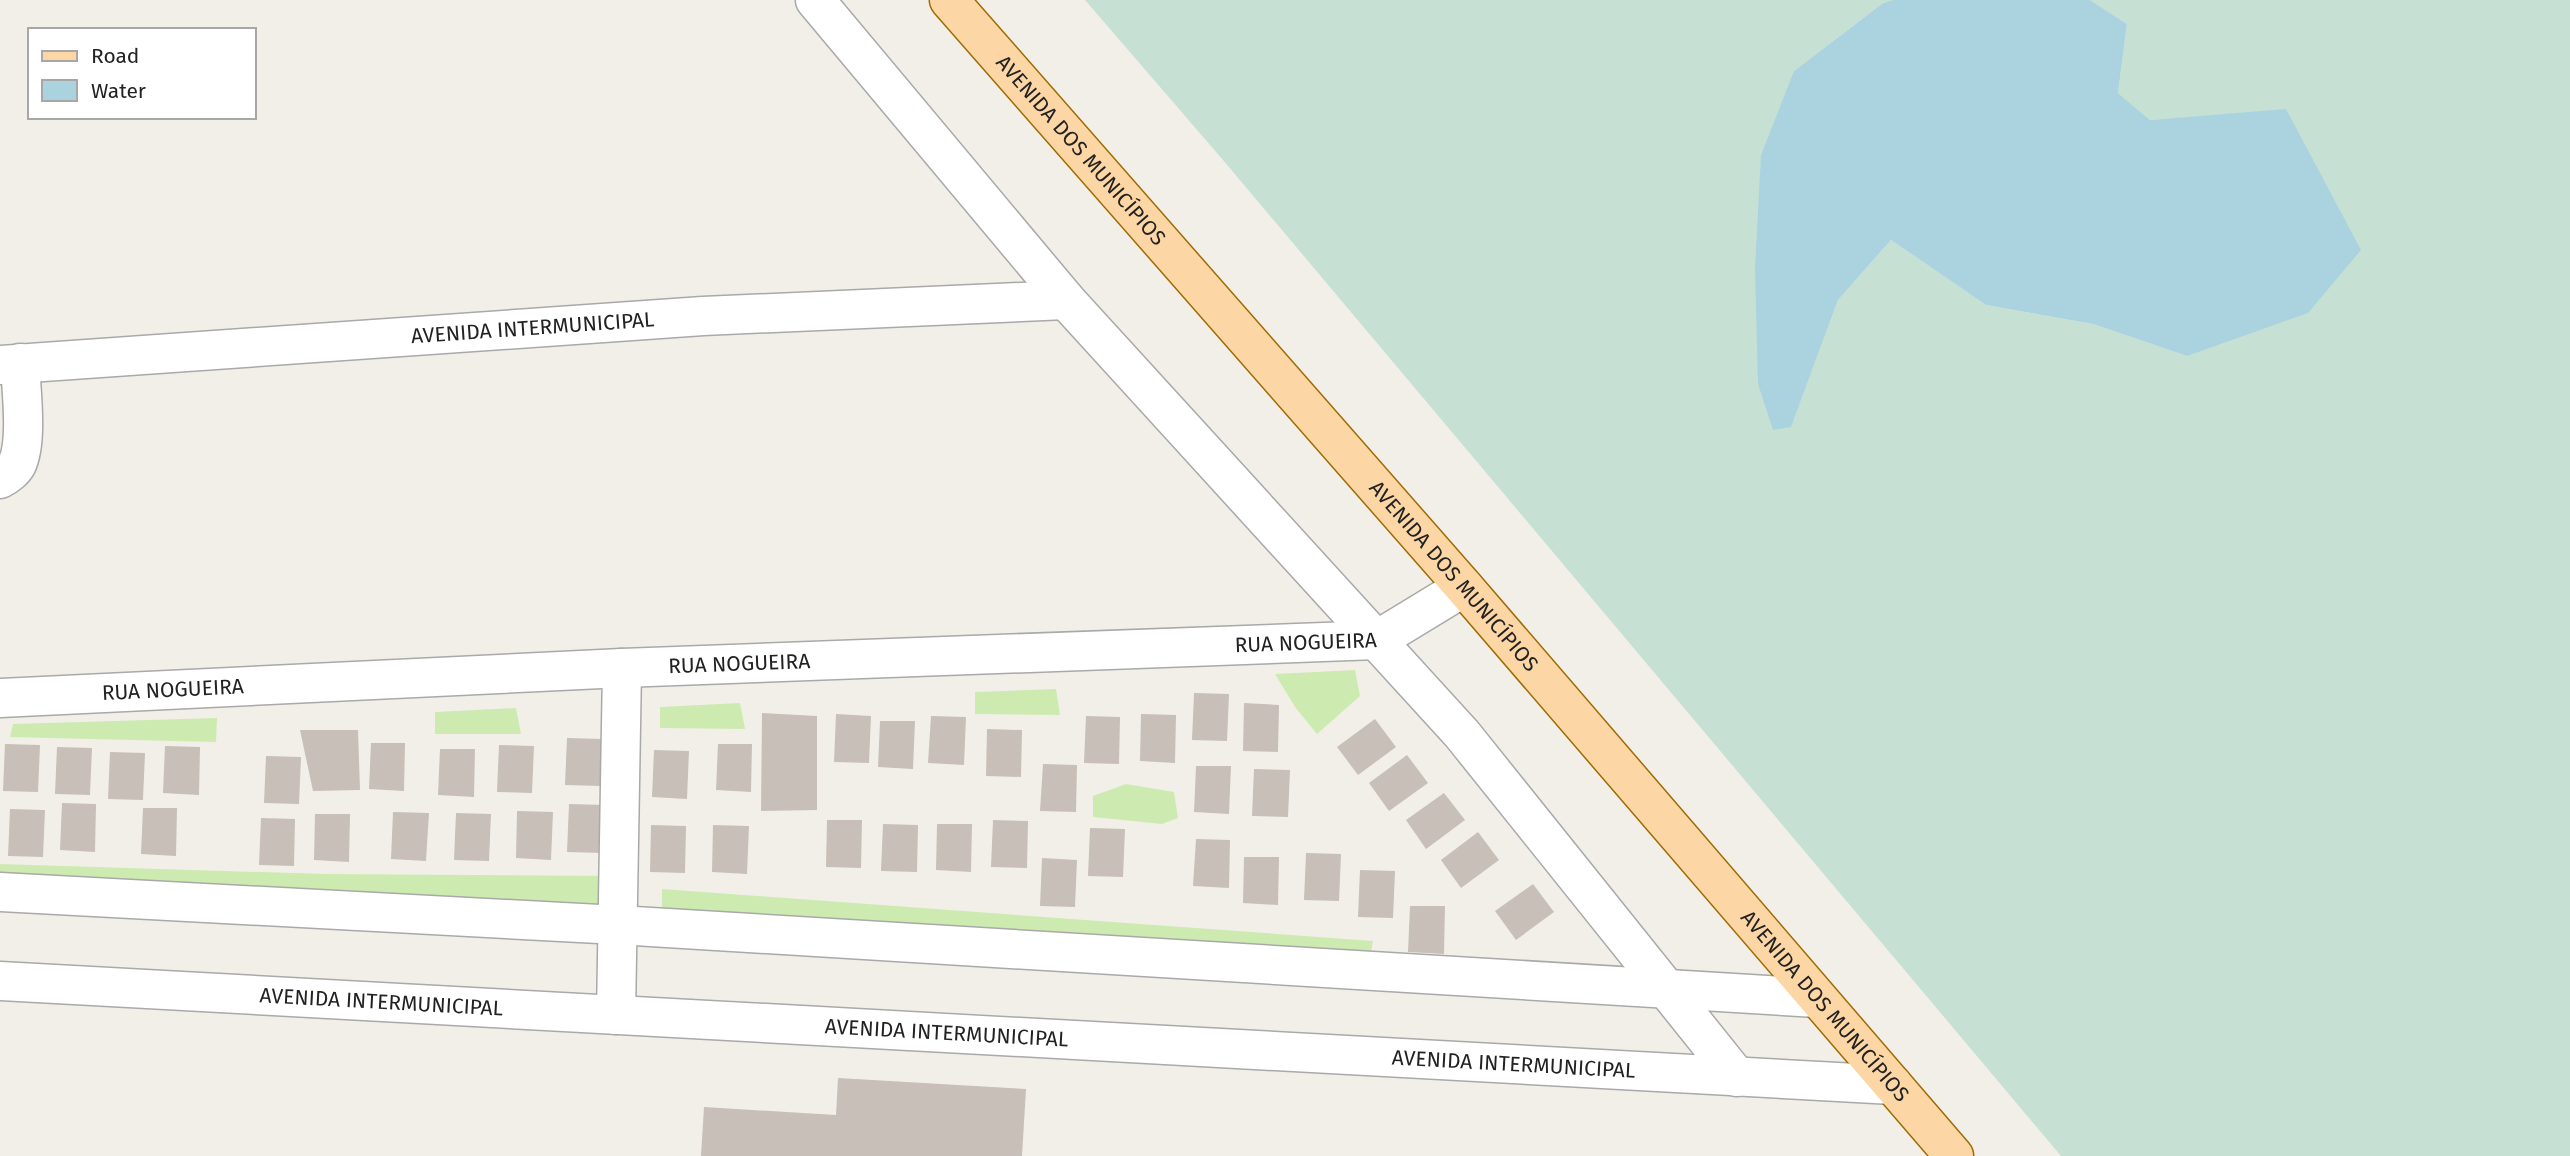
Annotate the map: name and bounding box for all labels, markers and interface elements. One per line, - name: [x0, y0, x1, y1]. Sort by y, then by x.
- legend: [28, 28, 256, 119]
- text: Road: [91, 43, 139, 69]
- street label: AVENIDA DOS MUNICÍPIOS: [991, 50, 1171, 251]
- text: Water: [91, 78, 146, 104]
- street label: AVENIDA INTERMUNICIPAL: [410, 306, 656, 349]
- street label: AVENIDA DOS MUNICÍPIOS: [1364, 475, 1544, 677]
- street label: RUA NOGUEIRA: [1234, 627, 1377, 658]
- street label: RUA NOGUEIRA: [668, 648, 811, 679]
- street label: RUA NOGUEIRA: [101, 673, 244, 706]
- street label: AVENIDA DOS MUNICÍPIOS: [1735, 905, 1915, 1107]
- street label: AVENIDA INTERMUNICIPAL: [259, 982, 504, 1022]
- street label: AVENIDA INTERMUNICIPAL: [824, 1013, 1070, 1053]
- street label: AVENIDA INTERMUNICIPAL: [1391, 1044, 1637, 1084]

